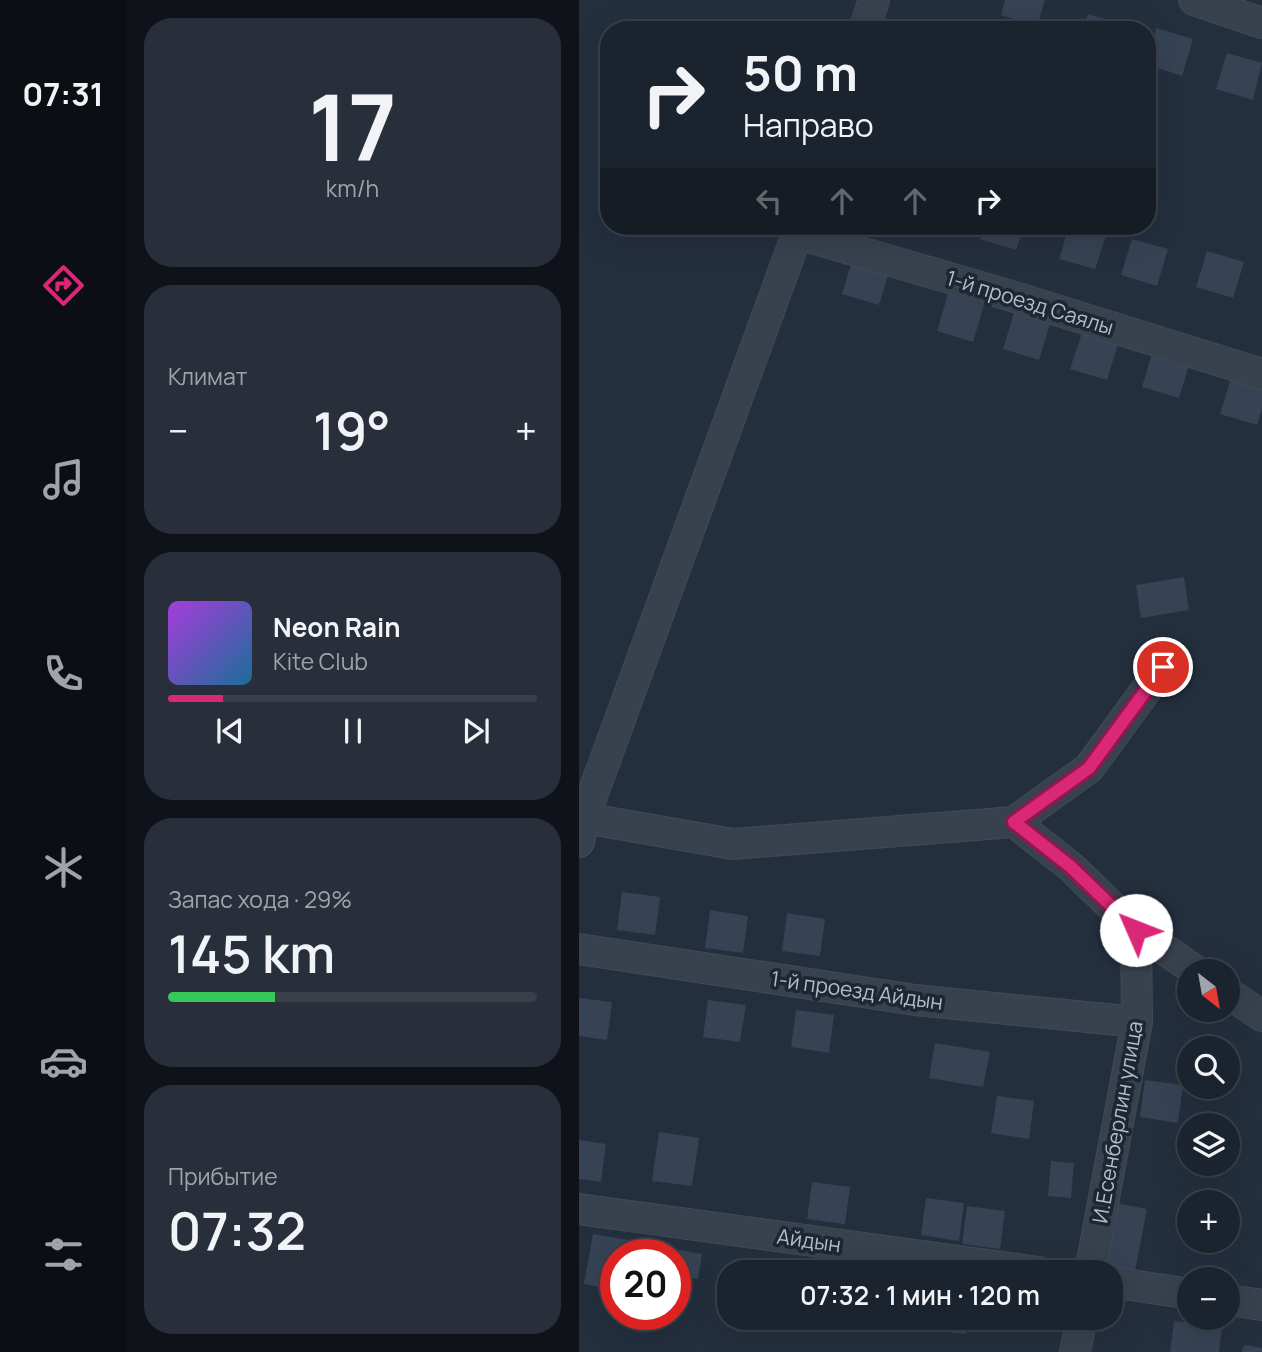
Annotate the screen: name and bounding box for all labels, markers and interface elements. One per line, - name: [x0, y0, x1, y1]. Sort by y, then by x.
- text: 50 m: [743, 39, 858, 106]
- icon: right: [628, 49, 719, 140]
- text: 17: [308, 64, 397, 188]
- text: 07:31: [22, 72, 104, 116]
- text: Направо: [743, 103, 874, 147]
- text: km/h: [326, 172, 379, 204]
- icon: left: [750, 182, 788, 220]
- icon: ahead: [823, 182, 861, 220]
- icon: ahead: [896, 182, 934, 220]
- icon: right: [969, 182, 1007, 220]
- icon: directions: [39, 261, 88, 310]
- street label: 1-й проезд Саялы: [943, 263, 1117, 341]
- text: Климат: [168, 360, 247, 392]
- text: 19°: [313, 395, 391, 466]
- text: −: [168, 404, 189, 456]
- text: +: [515, 404, 537, 456]
- icon: music: [39, 455, 88, 504]
- text: Neon Rain: [273, 609, 401, 645]
- pin: [1133, 637, 1193, 697]
- text: Kite Club: [273, 645, 368, 677]
- icon: arrive: [1144, 648, 1182, 686]
- icon: phone: [39, 649, 88, 698]
- icon: previous: [211, 712, 249, 750]
- icon: pause: [334, 712, 372, 750]
- icon: next: [457, 712, 495, 750]
- icon: climate: [39, 843, 88, 892]
- text: Запас хода · 29%: [168, 883, 352, 915]
- position arrow: [1099, 893, 1173, 967]
- text: 145 km: [168, 918, 335, 989]
- north arrow: [1177, 959, 1241, 1022]
- map controls: [1177, 959, 1240, 1330]
- street label: 1-й проезд Айдын: [769, 964, 945, 1016]
- street label: И.Есенберлин улица: [1085, 1019, 1149, 1225]
- button: search: [1177, 1036, 1240, 1099]
- icon: car: [39, 1037, 88, 1086]
- button: layers: [1177, 1113, 1240, 1176]
- text: Прибытие: [168, 1160, 278, 1192]
- button: +: [1177, 1190, 1240, 1253]
- text: 07:32: [168, 1195, 306, 1266]
- street label: Айдын: [775, 1222, 843, 1258]
- icon: filters: [39, 1230, 88, 1279]
- speed limit sign: 20: [600, 1239, 691, 1330]
- button: −: [1177, 1267, 1240, 1330]
- text: 07:32 · 1 мин · 120 m: [800, 1277, 1040, 1313]

